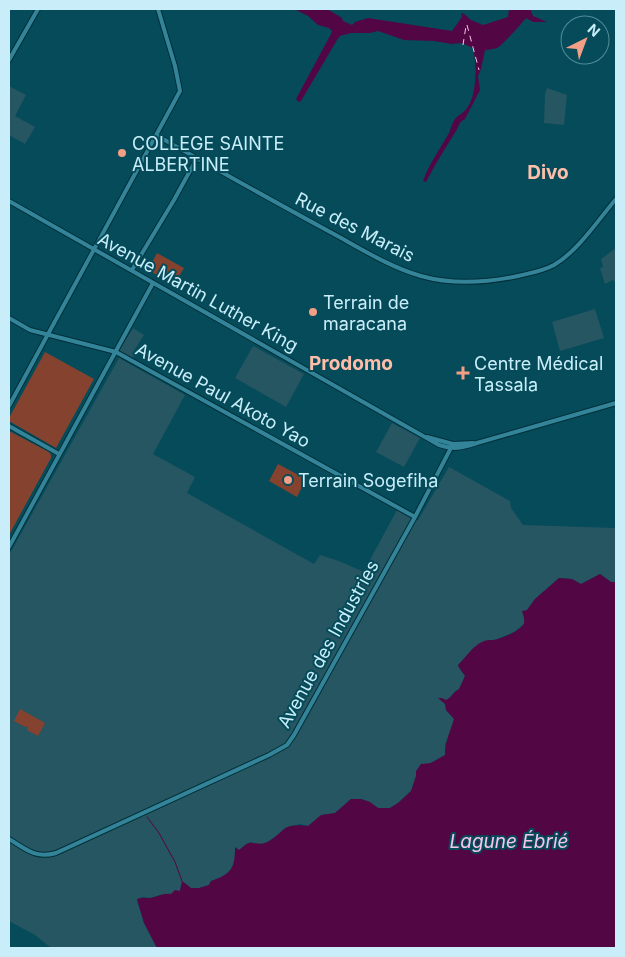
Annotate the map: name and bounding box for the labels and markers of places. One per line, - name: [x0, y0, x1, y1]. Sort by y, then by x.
- place label: COLLEGE SAINTE ALBERTINE: [132, 133, 284, 175]
- marker: COLLEGE SAINTE ALBERTINE: [116, 147, 128, 159]
- place label: Terrain de maracana: [323, 292, 409, 334]
- marker: Terrain de maracana: [307, 306, 319, 318]
- place label: Centre Médical Tassala: [474, 353, 603, 395]
- marker: Centre Médical Tassala: [456, 366, 470, 380]
- place label: Terrain Sogefiha: [298, 470, 438, 491]
- marker: Terrain Sogefiha: [282, 474, 294, 486]

